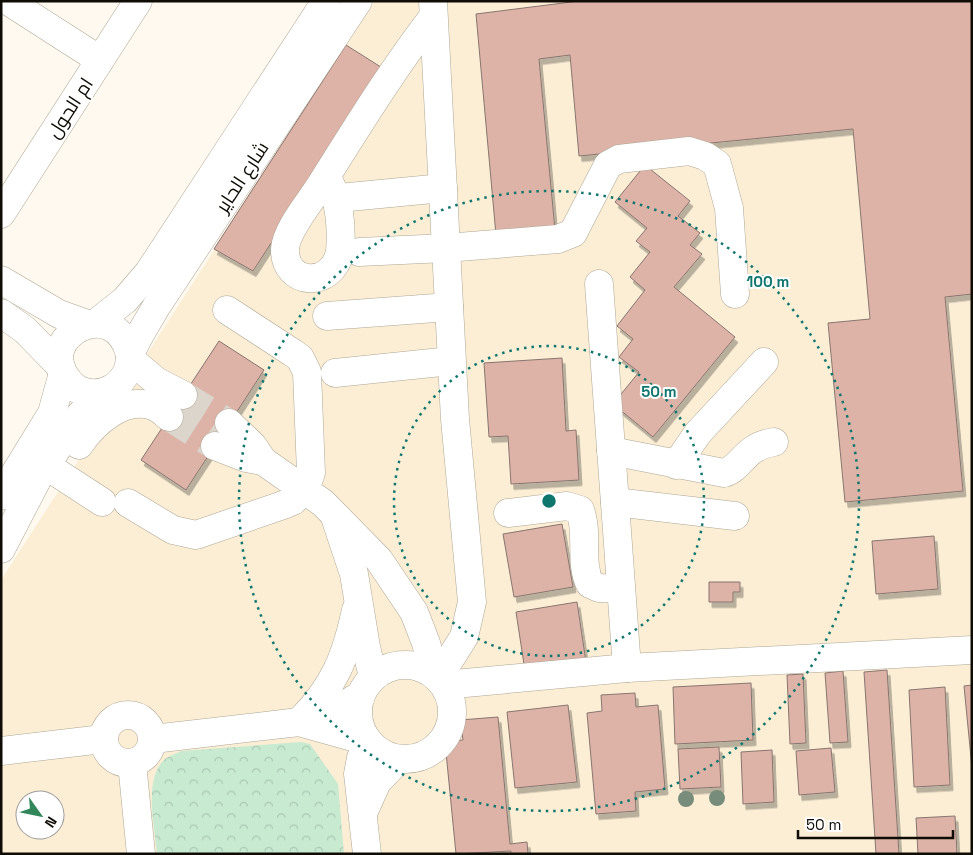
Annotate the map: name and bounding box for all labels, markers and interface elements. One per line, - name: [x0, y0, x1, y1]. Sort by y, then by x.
- street label: ام الحول: [41, 73, 100, 144]
- street label: شارع الحاير: [209, 137, 275, 219]
- text: 100 m: [747, 272, 789, 291]
- text: 50 m: [641, 382, 677, 401]
- centre of rings: [540, 492, 558, 510]
- north arrow: [15, 790, 65, 840]
- scale bar: [798, 808, 953, 840]
- text: N: [41, 813, 61, 831]
- text: 50 m: [806, 815, 841, 834]

